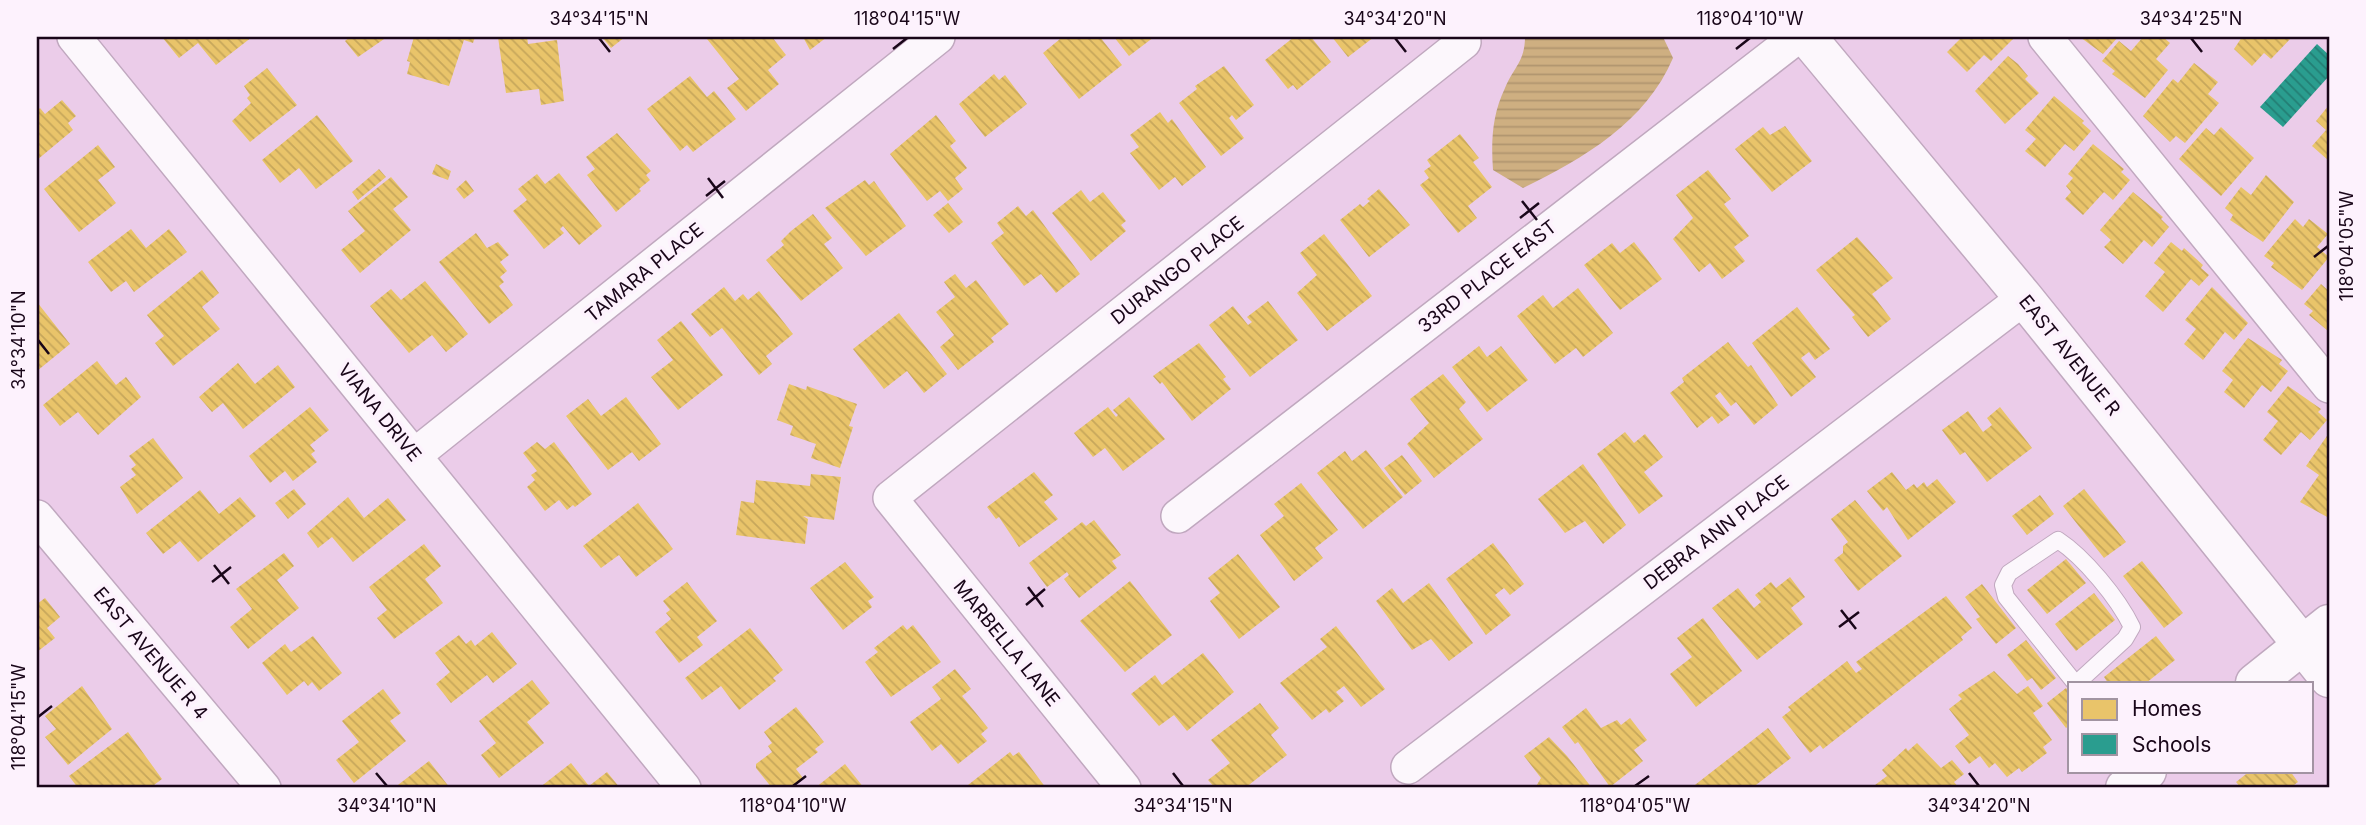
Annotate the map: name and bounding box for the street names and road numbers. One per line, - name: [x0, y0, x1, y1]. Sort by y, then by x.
- street label: DURANGO PLACE: [1106, 211, 1248, 329]
- street label: 33RD PLACE EAST: [1413, 215, 1561, 338]
- street label: TAMARA PLACE: [581, 218, 708, 327]
- street label: EAST AVENUE R: [2014, 291, 2125, 420]
- street label: VIANA DRIVE: [333, 359, 426, 466]
- street label: DEBRA ANN PLACE: [1639, 470, 1793, 595]
- street label: MARBELLA LANE: [949, 576, 1065, 711]
- street label: EAST AVENUE R 4: [89, 582, 213, 724]

